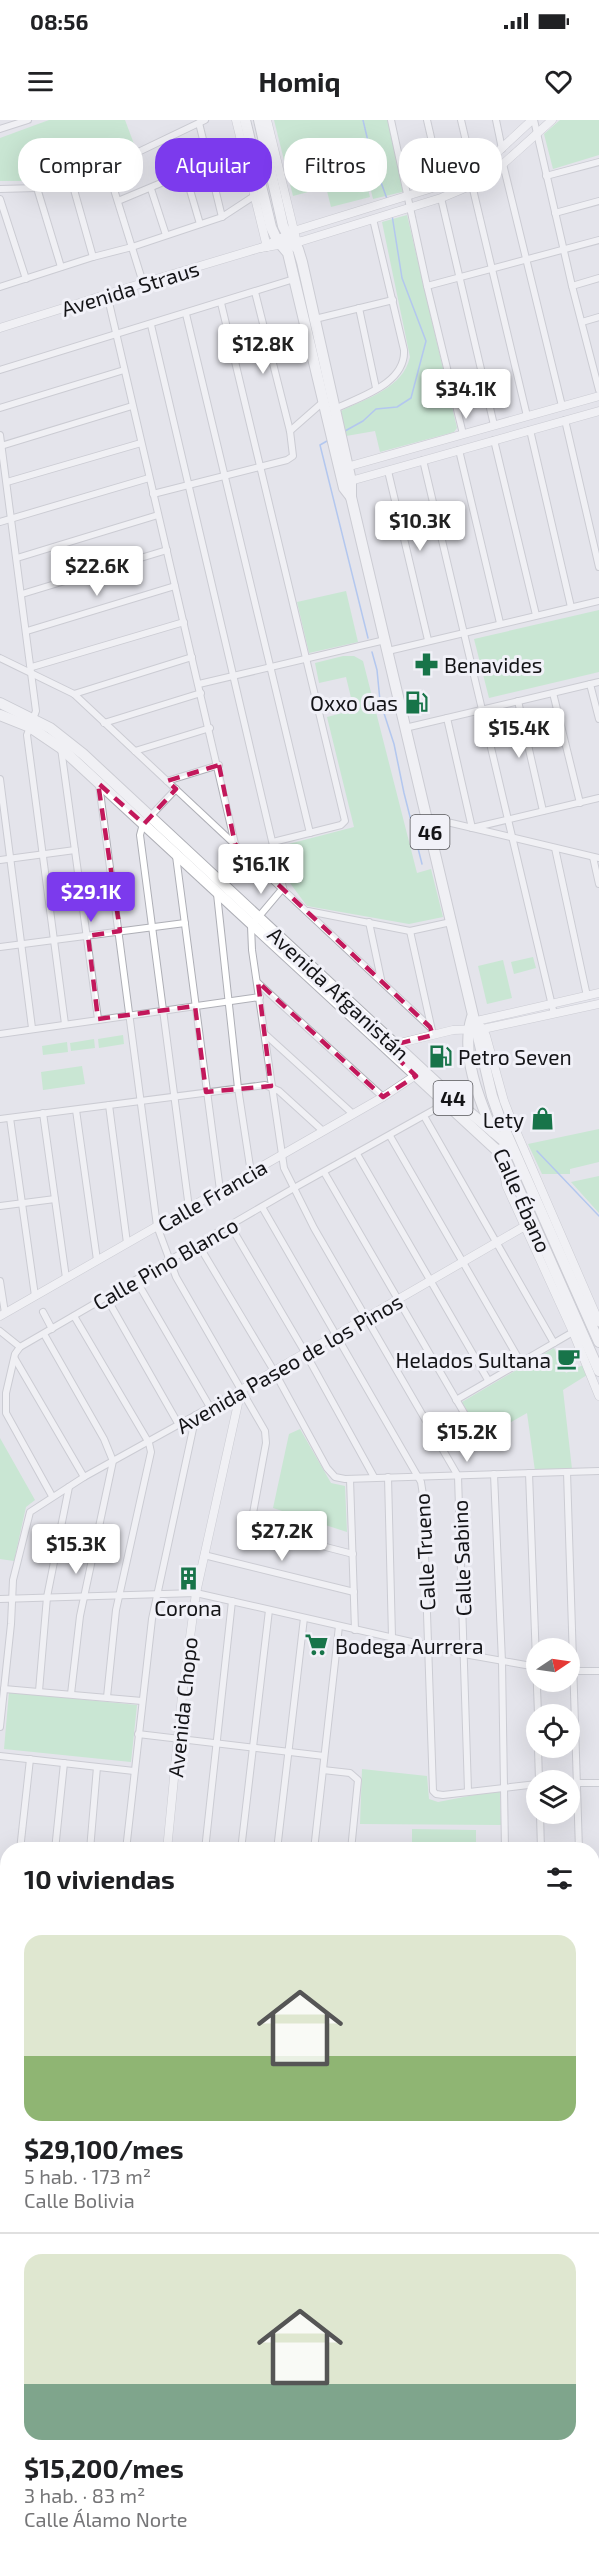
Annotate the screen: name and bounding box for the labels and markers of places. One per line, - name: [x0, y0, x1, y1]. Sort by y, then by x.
- pin: $12.8K: [214, 324, 312, 375]
- pin: $34.1K: [417, 369, 515, 420]
- pin: $10.3K: [371, 501, 469, 552]
- pin: $22.6K: [48, 546, 146, 597]
- pharmacy icon: Benavides: [413, 651, 439, 677]
- place label: Benavides: [444, 652, 542, 677]
- fuel station icon: Oxxo Gas: [403, 689, 429, 715]
- place label: Oxxo Gas: [310, 690, 398, 715]
- pin: $15.4K: [470, 708, 568, 759]
- pin: $16.1K: [212, 844, 310, 895]
- pin: $29.1K: [42, 872, 140, 923]
- fuel station icon: Petro Seven: [427, 1043, 453, 1069]
- place label: Petro Seven: [458, 1044, 572, 1069]
- shop icon: Lety: [529, 1106, 555, 1132]
- place label: Lety: [483, 1107, 524, 1132]
- cafe icon: Helados Sultana: [556, 1346, 582, 1372]
- place label: Helados Sultana: [396, 1347, 551, 1372]
- pin: $15.2K: [418, 1412, 516, 1463]
- pin: $27.2K: [233, 1511, 331, 1562]
- pin: $15.3K: [27, 1524, 125, 1575]
- building icon: Corona: [175, 1566, 201, 1592]
- place label: Corona: [154, 1595, 222, 1620]
- supermarket icon: Bodega Aurrera: [304, 1632, 330, 1658]
- place label: Bodega Aurrera: [335, 1633, 483, 1658]

